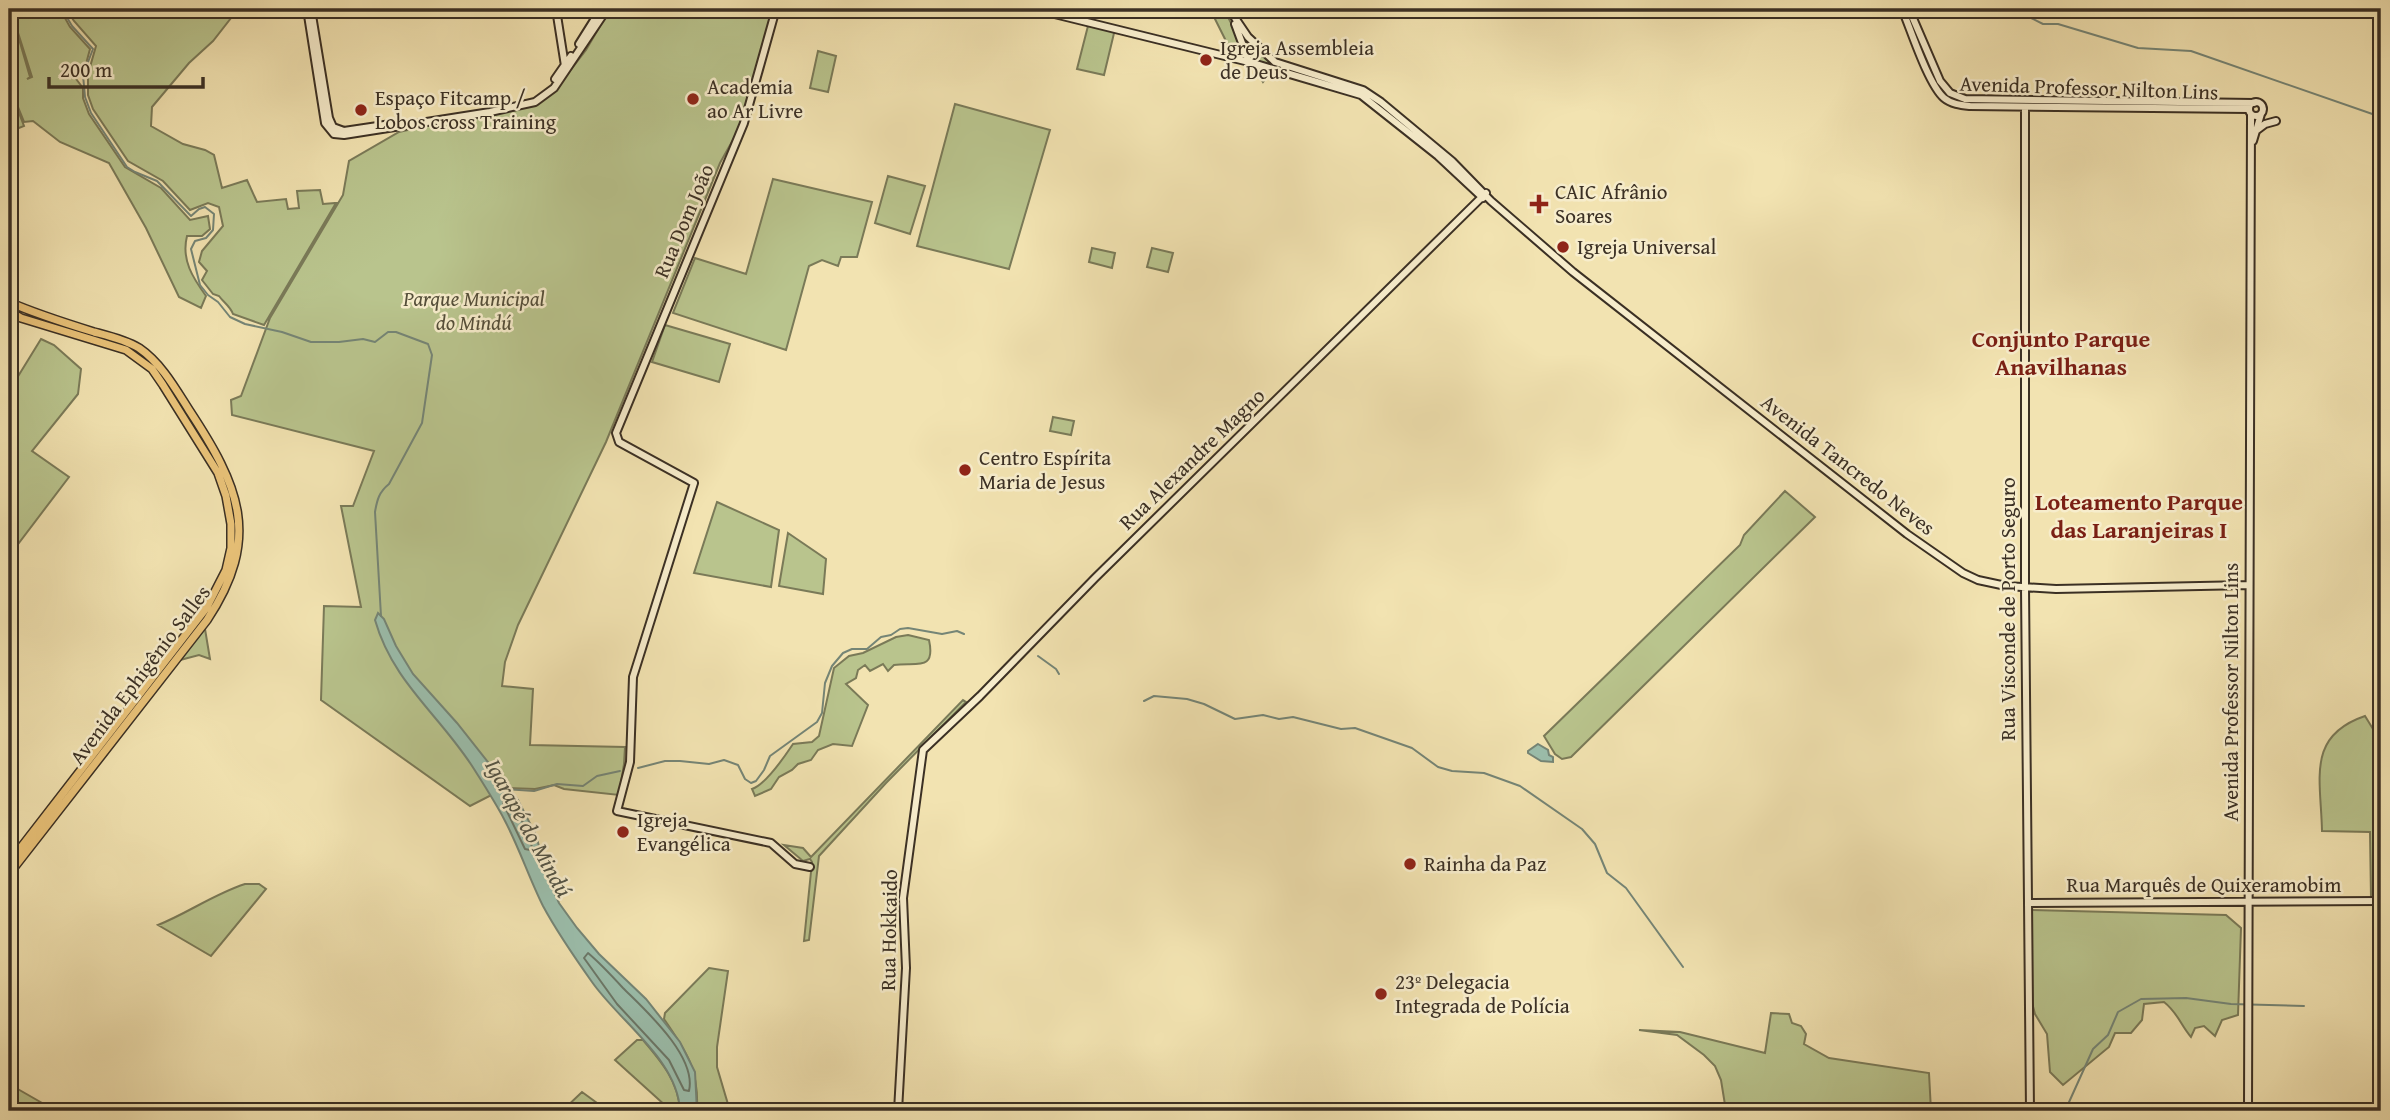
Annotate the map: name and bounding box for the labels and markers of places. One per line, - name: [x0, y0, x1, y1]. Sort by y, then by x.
- place label: Igreja Assembleia de Deus: [1220, 32, 1374, 87]
- marker: Igreja Assembleia de Deus: [1198, 52, 1214, 68]
- place label: Academia ao Ar Livre: [707, 71, 803, 126]
- place label: Espaço Fitcamp / Lobos cross Training: [375, 82, 557, 137]
- marker: Academia ao Ar Livre: [685, 91, 701, 107]
- marker: Espaço Fitcamp / Lobos cross Training: [353, 102, 369, 118]
- place label: CAIC Afrânio Soares: [1555, 176, 1668, 231]
- marker: CAIC Afrânio Soares: [1529, 194, 1549, 214]
- place label: Igreja Universal: [1577, 231, 1717, 262]
- marker: Igreja Universal: [1555, 239, 1571, 255]
- place label: Centro Espírita Maria de Jesus: [979, 442, 1111, 497]
- marker: Centro Espírita Maria de Jesus: [957, 462, 973, 478]
- place label: Igreja Evangélica: [637, 804, 731, 859]
- marker: Igreja Evangélica: [615, 824, 631, 840]
- place label: Rainha da Paz: [1424, 848, 1546, 879]
- marker: Rainha da Paz: [1402, 856, 1418, 872]
- place label: 23º Delegacia Integrada de Polícia: [1395, 966, 1570, 1021]
- marker: 23º Delegacia Integrada de Polícia: [1373, 986, 1389, 1002]

